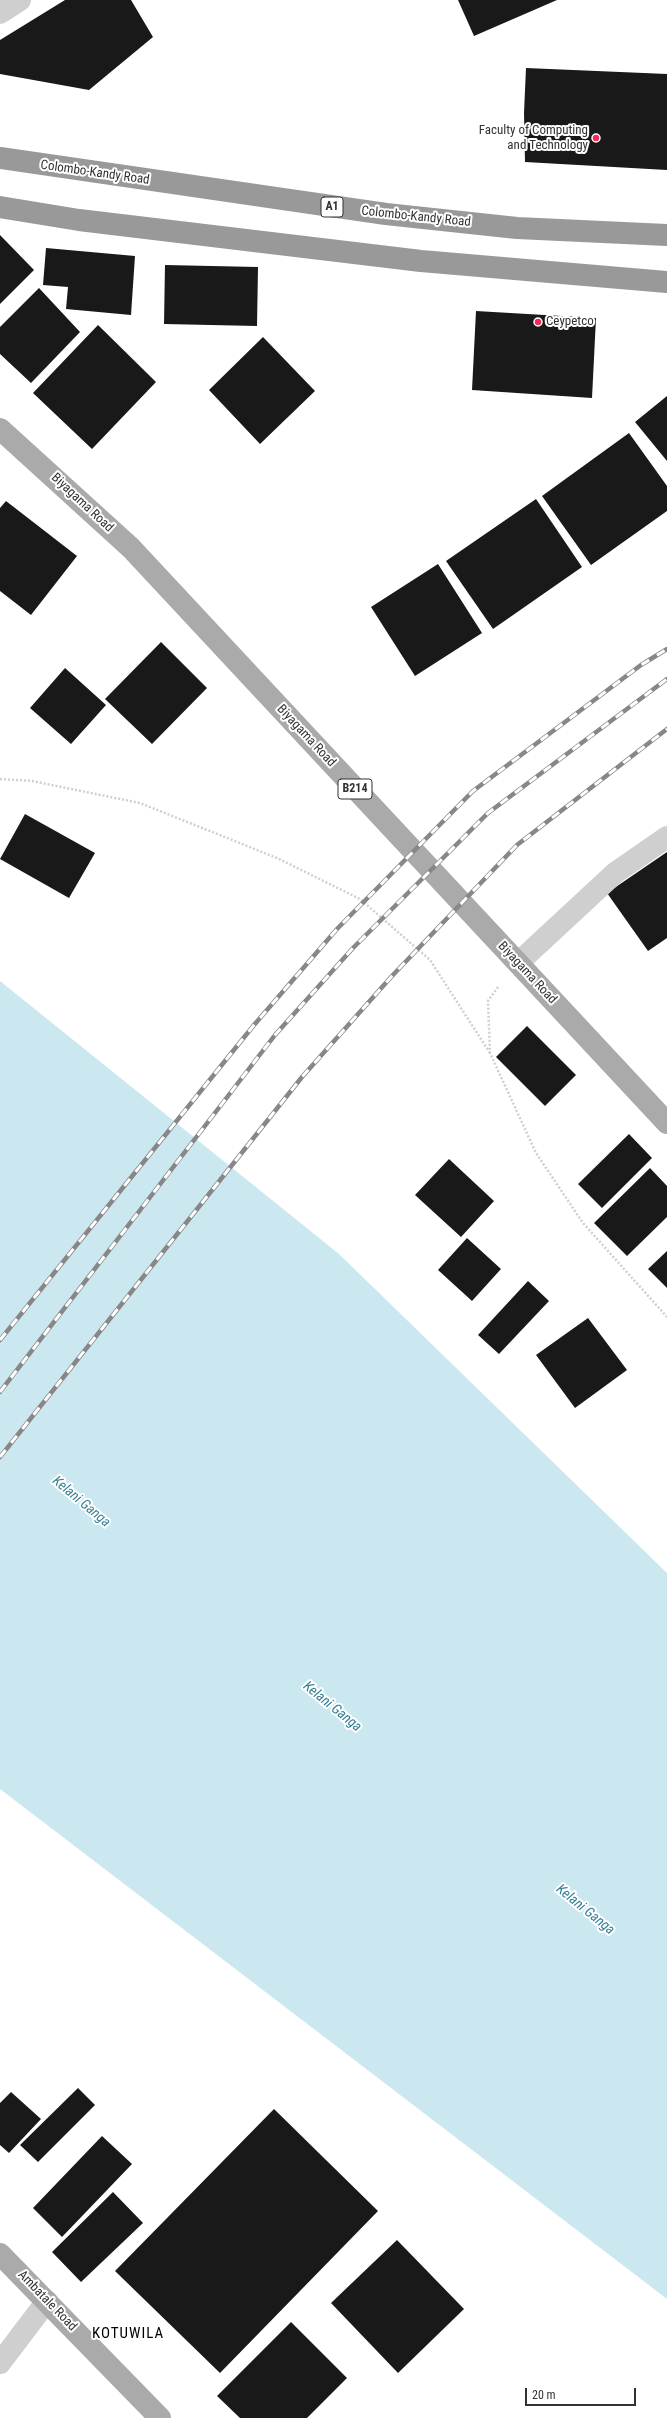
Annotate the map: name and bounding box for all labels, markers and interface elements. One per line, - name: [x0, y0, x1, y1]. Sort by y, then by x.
- place label: Faculty of Computing and Technology: [479, 123, 588, 154]
- marker: Faculty of Computing and Technology: [591, 133, 601, 143]
- street label: Colombo-Kandy Road: [39, 158, 151, 188]
- road number: A1: [321, 197, 343, 217]
- street label: Colombo-Kandy Road: [361, 203, 471, 231]
- place label: Ceypetco: [546, 314, 594, 330]
- marker: Ceypetco: [533, 317, 543, 327]
- street label: Biyagama Road: [48, 470, 116, 536]
- street label: Biyagama Road: [273, 702, 339, 770]
- road number: B214: [338, 779, 372, 799]
- street label: Biyagama Road: [494, 939, 560, 1007]
- water label: Kelani Ganga: [49, 1473, 113, 1531]
- water label: Kelani Ganga: [299, 1678, 365, 1736]
- water label: Kelani Ganga: [552, 1881, 618, 1939]
- street label: Ambatale Road: [14, 2267, 80, 2335]
- district label: KOTUWILA: [92, 2325, 164, 2343]
- scale bar: [527, 2380, 638, 2406]
- text: 20 m: [532, 2388, 556, 2402]

